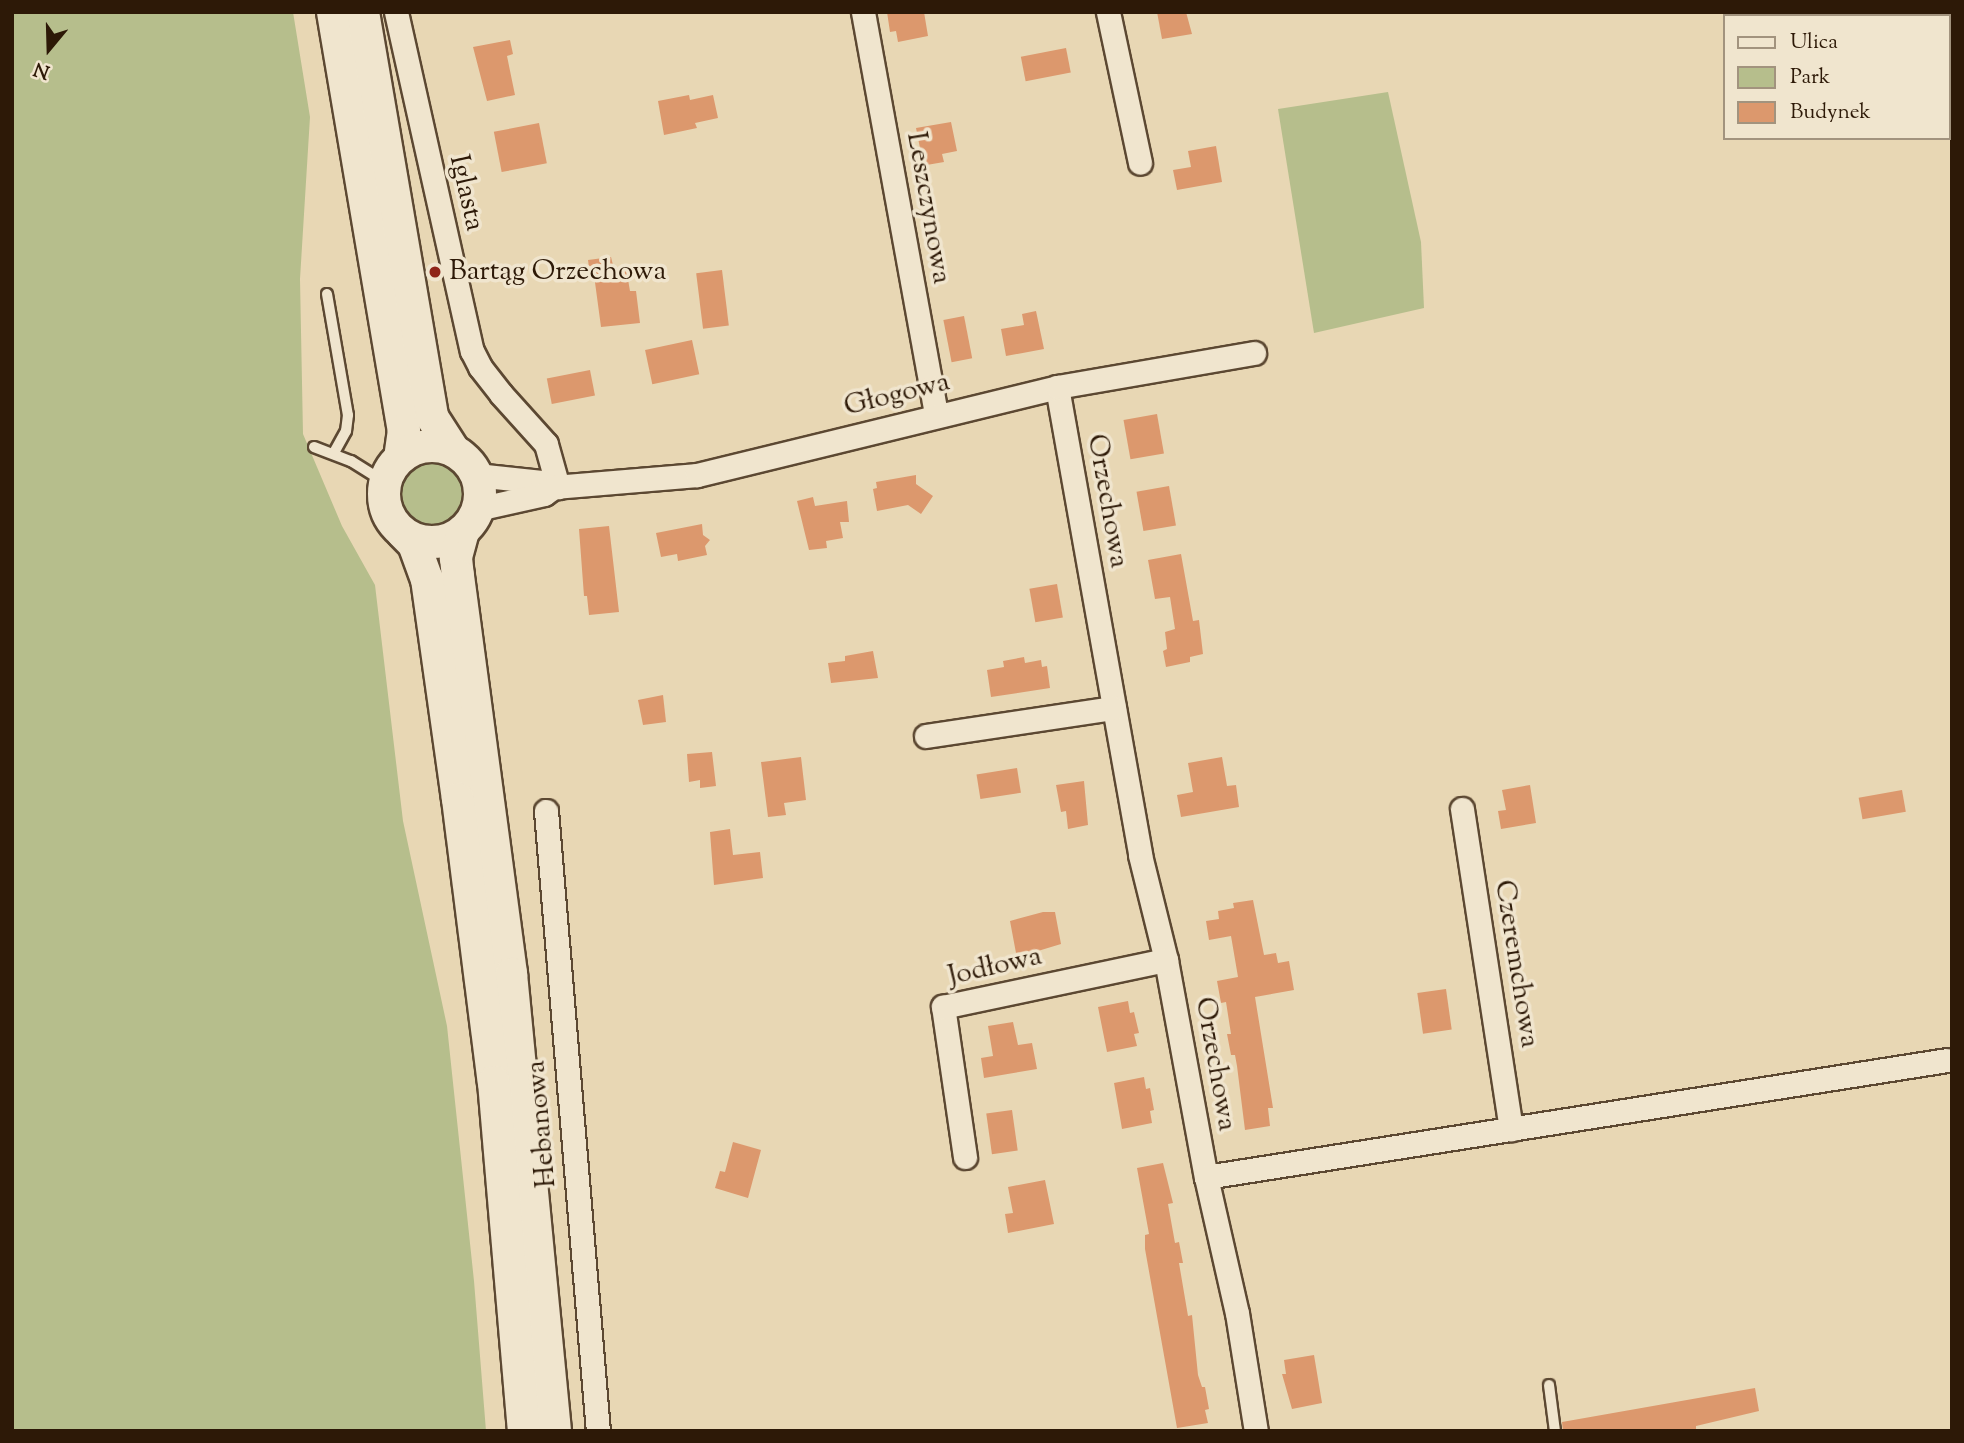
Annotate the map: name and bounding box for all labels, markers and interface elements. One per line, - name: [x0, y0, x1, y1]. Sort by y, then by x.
- north arrow: [14, 14, 84, 84]
- legend: [1722, 14, 1950, 140]
- text: Ulica: [1790, 28, 1838, 58]
- text: N: [30, 54, 54, 85]
- text: Park: [1790, 63, 1830, 93]
- text: Budynek: [1790, 98, 1871, 128]
- street label: Leszczynowa: [898, 130, 958, 286]
- street label: Iglasta: [441, 152, 491, 234]
- place label: Bartąg Orzechowa: [449, 255, 666, 289]
- marker: Bartąg Orzechowa: [427, 264, 443, 280]
- street label: Głogowa: [841, 366, 953, 424]
- street label: Orzechowa: [1079, 432, 1135, 570]
- street label: Czeremchowa: [1486, 878, 1546, 1050]
- street label: Jodłowa: [945, 940, 1045, 994]
- street label: Orzechowa: [1187, 995, 1243, 1133]
- street label: Hebanowa: [520, 1059, 564, 1189]

